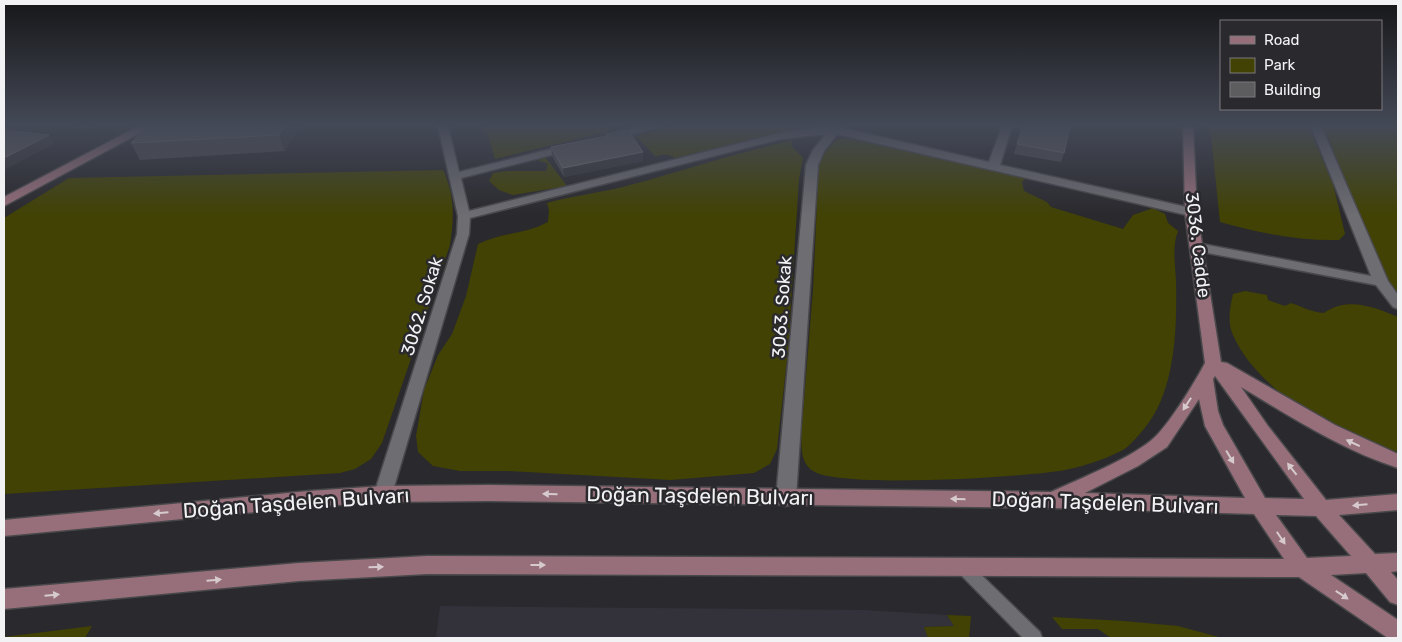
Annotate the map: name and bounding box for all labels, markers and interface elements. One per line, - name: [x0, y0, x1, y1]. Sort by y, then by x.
- legend: [1220, 20, 1382, 110]
- text: Road: [1264, 31, 1300, 49]
- text: Park: [1264, 56, 1295, 74]
- text: Building: [1264, 81, 1321, 99]
- street label: 3036. Cadde: [1181, 191, 1215, 299]
- street label: 3062. Sokak: [396, 253, 448, 358]
- street label: 3063. Sokak: [767, 254, 797, 359]
- one-way arrow: [1182, 397, 1191, 410]
- one-way arrow: [1346, 439, 1360, 447]
- one-way arrow: [1226, 450, 1235, 463]
- one-way arrow: [1286, 463, 1297, 476]
- street label: Doğan Taşdelen Bulvarı: [586, 481, 814, 510]
- street label: Doğan Taşdelen Bulvarı: [182, 482, 410, 523]
- street label: Doğan Taşdelen Bulvarı: [991, 486, 1219, 519]
- one-way arrow: [542, 490, 558, 498]
- one-way arrow: [950, 495, 966, 503]
- one-way arrow: [1352, 501, 1368, 509]
- one-way arrow: [153, 509, 169, 517]
- one-way arrow: [1276, 531, 1286, 545]
- one-way arrow: [531, 561, 547, 569]
- one-way arrow: [368, 562, 384, 570]
- one-way arrow: [206, 575, 222, 583]
- one-way arrow: [1336, 590, 1349, 600]
- one-way arrow: [45, 591, 61, 599]

